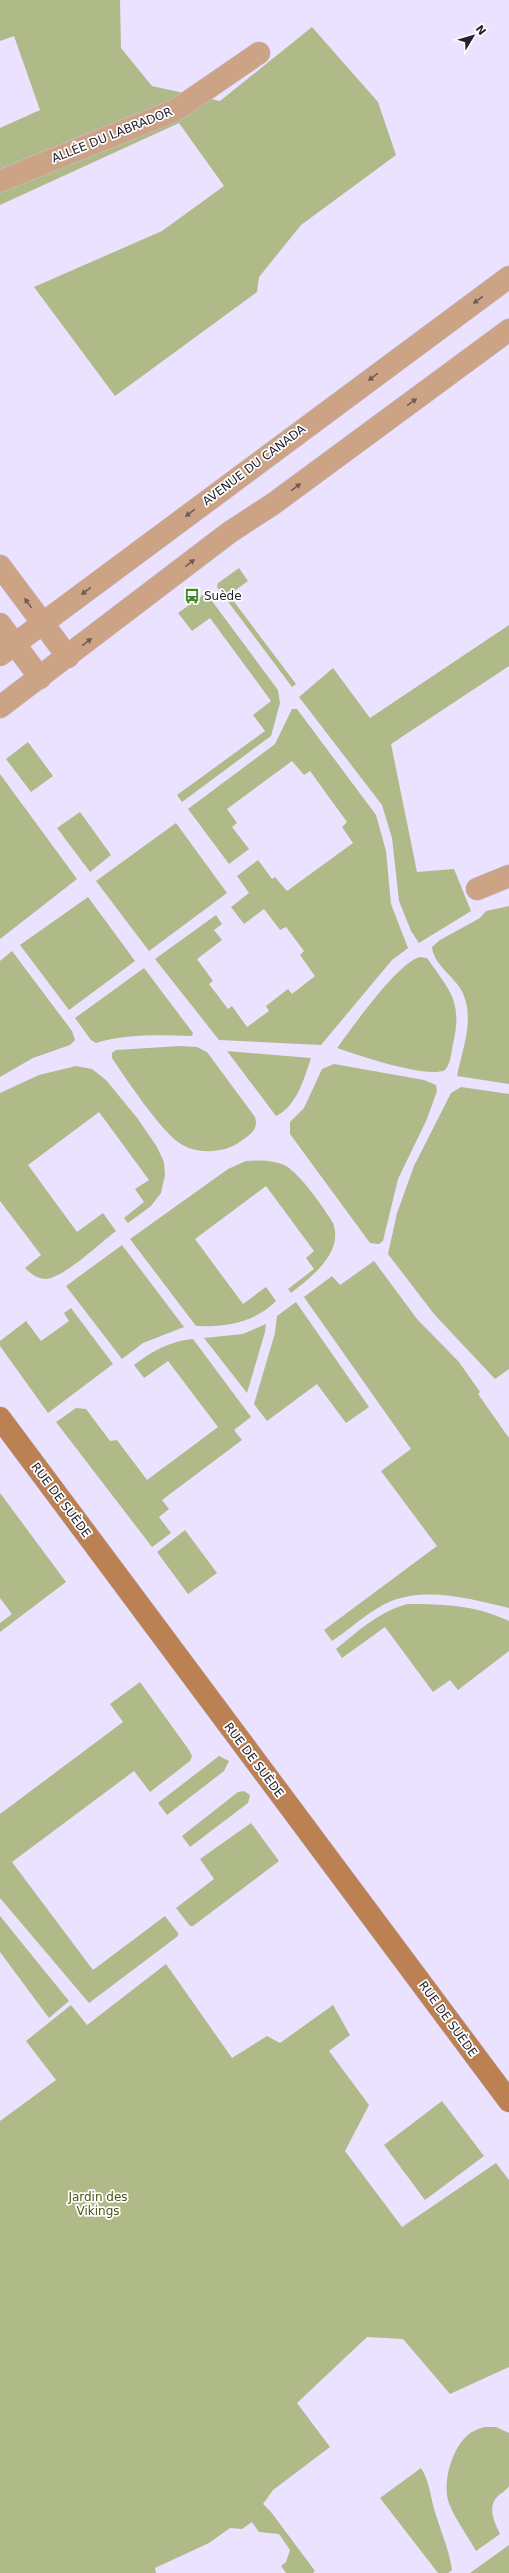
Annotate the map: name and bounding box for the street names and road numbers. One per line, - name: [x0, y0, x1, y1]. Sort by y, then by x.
- street label: ALLÉE DU LABRADOR: [49, 103, 174, 166]
- street label: AVENUE DU CANADA: [200, 421, 309, 508]
- street label: RUE DE SUÈDE: [28, 1459, 94, 1540]
- street label: RUE DE SUÈDE: [221, 1719, 287, 1800]
- street label: RUE DE SUÈDE: [416, 1978, 481, 2060]

